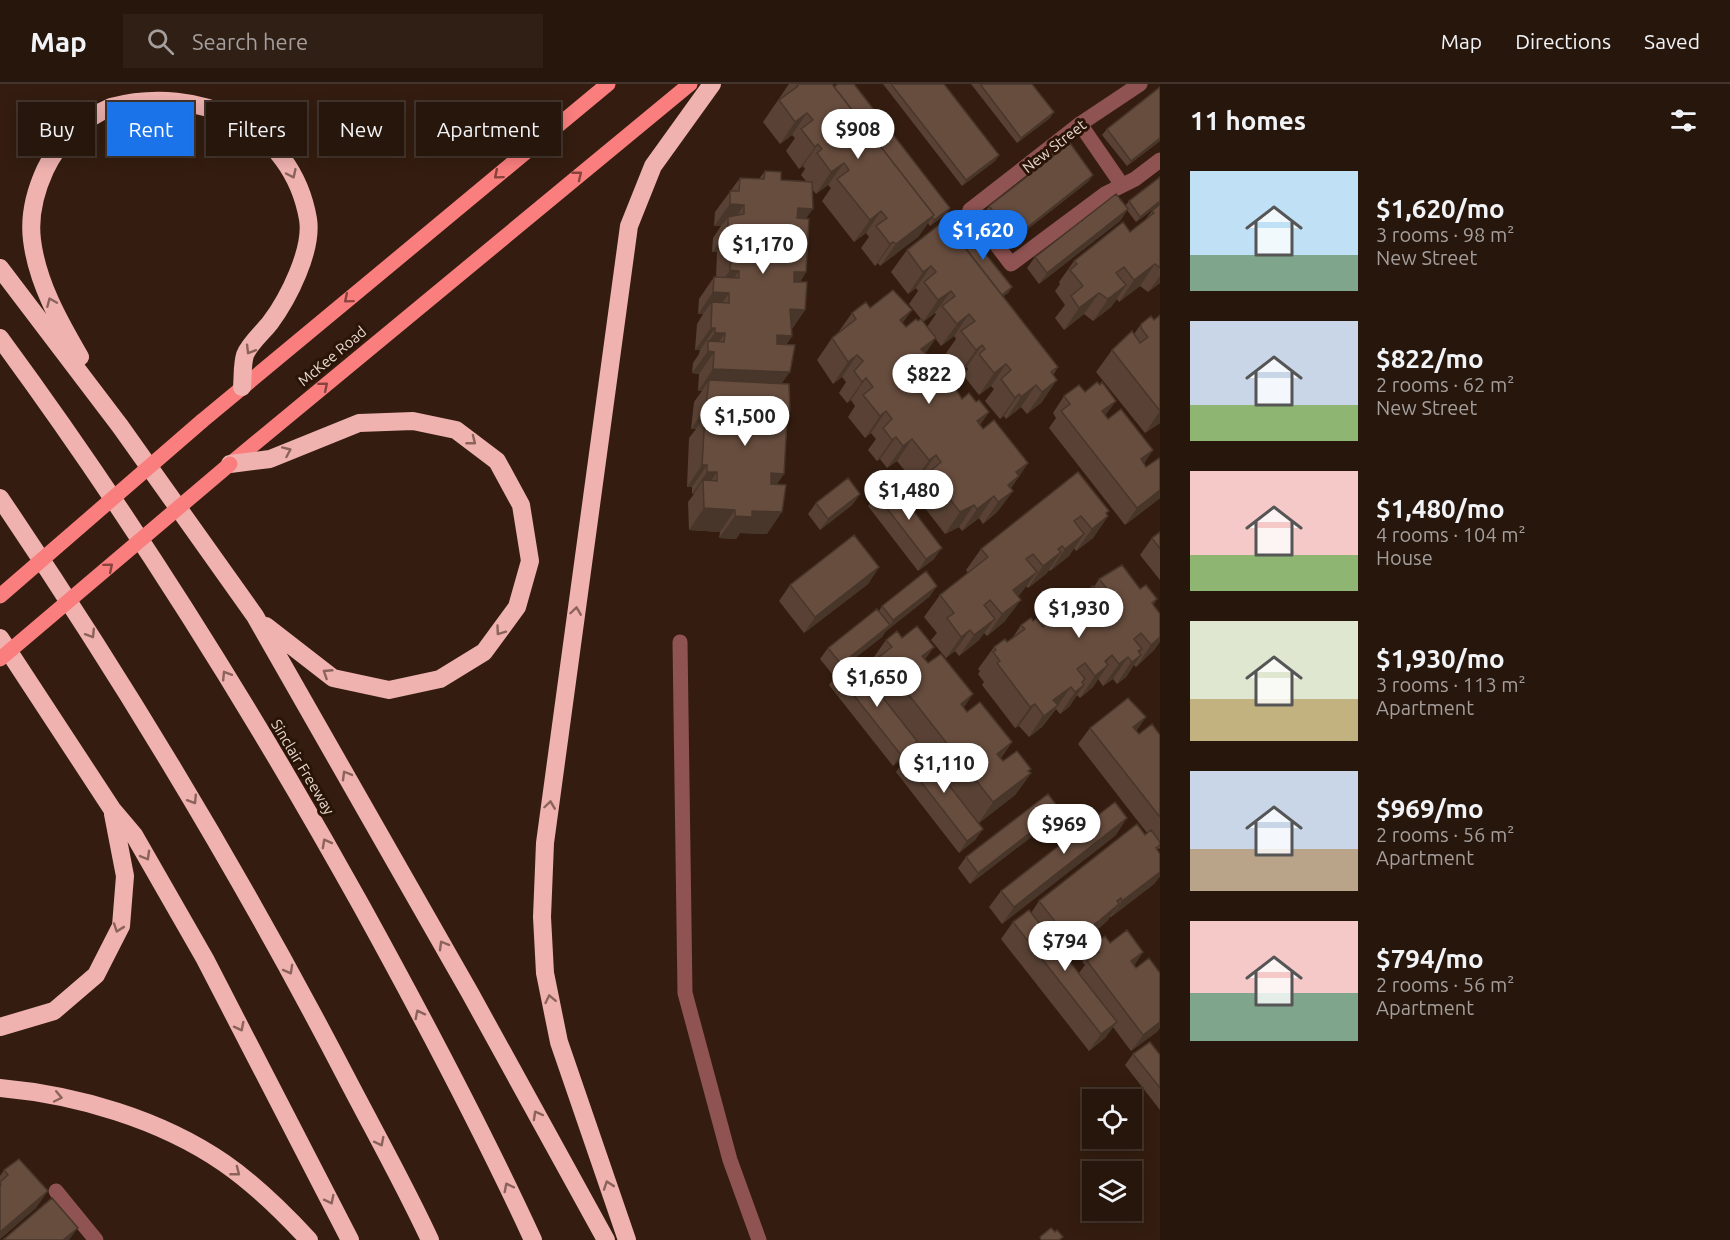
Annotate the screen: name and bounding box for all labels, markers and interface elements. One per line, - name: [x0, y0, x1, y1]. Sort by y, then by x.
- search box: [123, 14, 543, 68]
- icon: search: [144, 25, 177, 58]
- text: Map: [30, 26, 87, 57]
- text: Search here: [192, 29, 308, 54]
- text: Map: [1441, 29, 1482, 53]
- text: Directions: [1515, 29, 1611, 53]
- text: Saved: [1644, 29, 1700, 53]
- chip: Buy: [18, 102, 95, 156]
- chip: Rent: [107, 102, 194, 156]
- chip: Filters: [206, 102, 307, 156]
- chip: New: [319, 102, 404, 156]
- chip: Apartment: [416, 102, 561, 156]
- icon: filters: [1667, 104, 1700, 137]
- text: 11 homes: [1190, 106, 1306, 135]
- pin: $908: [822, 109, 894, 160]
- street label: New Street: [1019, 116, 1089, 176]
- text: $908: [835, 117, 881, 140]
- one-way arrow: [285, 167, 297, 178]
- one-way arrow: [494, 168, 505, 179]
- one-way arrow: [571, 172, 582, 183]
- text: $1,620/mo: [1376, 194, 1505, 223]
- icon: home: [1238, 195, 1310, 267]
- pin: $1,620: [934, 210, 1032, 261]
- text: $1,620: [952, 218, 1014, 241]
- text: 3 rooms · 98 m²: [1376, 223, 1514, 246]
- pin: $1,170: [714, 224, 812, 275]
- text: $1,170: [732, 232, 794, 255]
- text: New Street: [1376, 246, 1477, 269]
- one-way arrow: [344, 292, 355, 303]
- one-way arrow: [46, 297, 58, 308]
- street label: McKee Road: [295, 323, 369, 389]
- one-way arrow: [246, 344, 257, 355]
- text: $822/mo: [1376, 344, 1484, 373]
- icon: home: [1238, 345, 1310, 417]
- pin: $822: [893, 354, 965, 405]
- text: $822: [906, 362, 952, 385]
- text: 2 rooms · 62 m²: [1376, 373, 1514, 396]
- one-way arrow: [317, 382, 328, 393]
- pin: $1,500: [696, 396, 794, 447]
- text: New Street: [1376, 396, 1477, 419]
- text: $1,500: [714, 404, 776, 427]
- one-way arrow: [465, 434, 476, 445]
- one-way arrow: [280, 446, 291, 458]
- pin: $1,480: [860, 470, 958, 521]
- text: $1,480: [878, 478, 940, 501]
- text: $1,480/mo: [1376, 494, 1505, 523]
- icon: home: [1238, 495, 1310, 567]
- text: 4 rooms · 104 m²: [1376, 523, 1526, 546]
- text: House: [1376, 546, 1433, 569]
- one-way arrow: [102, 563, 113, 574]
- pin: $1,930: [1030, 588, 1128, 639]
- text: $1,930: [1048, 596, 1110, 619]
- one-way arrow: [570, 607, 582, 616]
- one-way arrow: [496, 624, 507, 635]
- one-way arrow: [84, 628, 96, 638]
- text: $1,930/mo: [1376, 644, 1505, 673]
- icon: home: [1238, 645, 1310, 717]
- pin: $1,650: [828, 657, 926, 708]
- text: $1,650: [846, 665, 908, 688]
- one-way arrow: [323, 669, 333, 681]
- one-way arrow: [221, 671, 233, 681]
- text: 3 rooms · 113 m²: [1376, 673, 1526, 696]
- text: Apartment: [1376, 696, 1474, 719]
- street label: Sinclair Freeway: [268, 716, 338, 818]
- pin: $1,110: [895, 743, 993, 794]
- text: $1,110: [913, 751, 975, 774]
- one-way arrow: [342, 771, 353, 782]
- one-way arrow: [186, 794, 198, 804]
- text: $969/mo: [1376, 794, 1484, 823]
- icon: home: [1238, 795, 1310, 867]
- one-way arrow: [544, 800, 556, 809]
- pin: $969: [1028, 804, 1100, 855]
- text: $969: [1041, 812, 1087, 835]
- text: 2 rooms · 56 m²: [1376, 823, 1514, 846]
- one-way arrow: [322, 838, 333, 849]
- text: Apartment: [1376, 846, 1474, 869]
- one-way arrow: [139, 850, 150, 860]
- pin: $794: [1029, 921, 1101, 972]
- one-way arrow: [112, 923, 125, 933]
- text: $794: [1042, 929, 1088, 952]
- one-way arrow: [438, 941, 450, 951]
- text: $794/mo: [1376, 944, 1484, 973]
- icon: home: [1238, 945, 1310, 1017]
- one-way arrow: [282, 964, 293, 974]
- text: 2 rooms · 56 m²: [1376, 973, 1514, 996]
- one-way arrow: [545, 994, 558, 1004]
- text: Apartment: [1376, 996, 1474, 1019]
- one-way arrow: [415, 1009, 427, 1020]
- one-way arrow: [233, 1021, 244, 1031]
- map controls: [1082, 1089, 1142, 1221]
- button: locate: [1082, 1089, 1142, 1149]
- one-way arrow: [52, 1090, 62, 1103]
- one-way arrow: [533, 1111, 544, 1121]
- one-way arrow: [373, 1136, 384, 1147]
- button: layers: [1082, 1161, 1142, 1221]
- one-way arrow: [229, 1165, 240, 1176]
- one-way arrow: [603, 1180, 615, 1191]
- one-way arrow: [504, 1182, 516, 1193]
- one-way arrow: [322, 1194, 334, 1205]

